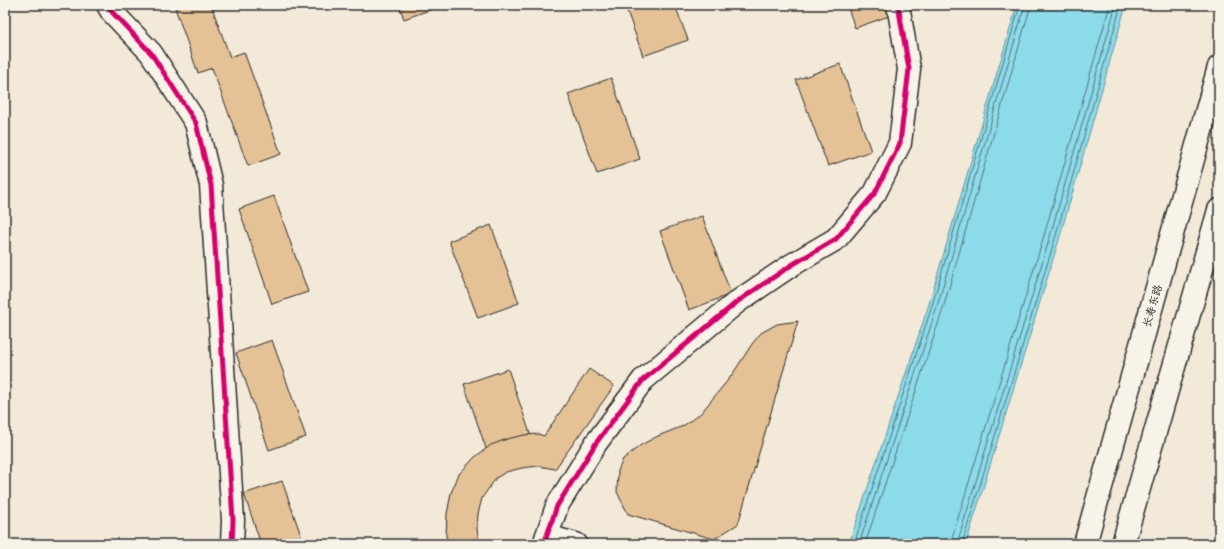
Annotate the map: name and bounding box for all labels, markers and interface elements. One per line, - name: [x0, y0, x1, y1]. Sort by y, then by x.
- street label: 长寿东路: [1137, 282, 1166, 329]

